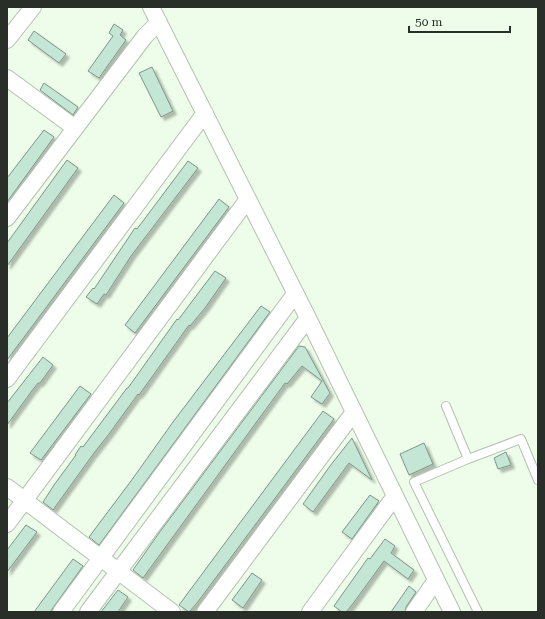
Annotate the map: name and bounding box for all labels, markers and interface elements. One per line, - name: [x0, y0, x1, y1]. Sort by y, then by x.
- scale bar: [409, 8, 510, 34]
- text: 50 m: [415, 15, 442, 29]

